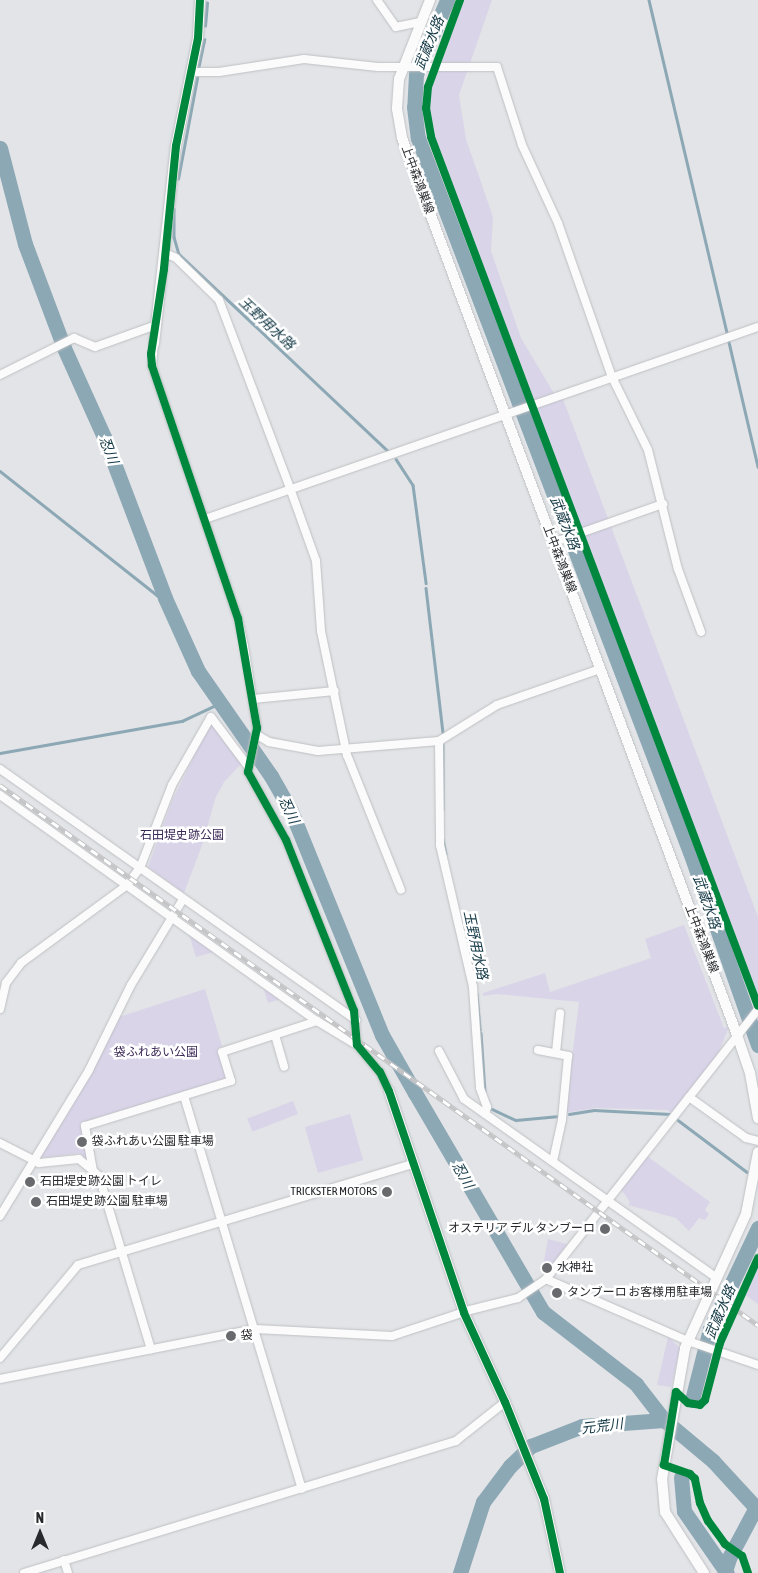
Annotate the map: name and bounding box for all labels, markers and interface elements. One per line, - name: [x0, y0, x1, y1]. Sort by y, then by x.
- water label: 武蔵水路: [411, 14, 447, 72]
- street label: 上中森鴻巣線: [398, 144, 436, 216]
- water label: 玉野用水路: [236, 293, 298, 353]
- water label: 忍川: [96, 434, 122, 466]
- water label: 武蔵水路: [547, 494, 583, 552]
- street label: 上中森鴻巣線: [539, 523, 579, 595]
- water label: 忍川: [275, 794, 303, 826]
- park label: 石田堤史跡公園: [140, 829, 224, 843]
- water label: 武蔵水路: [690, 873, 724, 931]
- street label: 上中森鴻巣線: [681, 903, 721, 975]
- water label: 玉野用水路: [461, 909, 491, 981]
- park label: 袋ふれあい公園: [114, 1046, 198, 1060]
- place label: 袋ふれあい公園 駐車場: [92, 1135, 214, 1149]
- marker: 袋ふれあい公園 駐車場: [76, 1136, 88, 1148]
- water label: 忍川: [449, 1159, 477, 1191]
- place label: 石田堤史跡公園 トイレ: [40, 1175, 162, 1189]
- marker: 石田堤史跡公園 トイレ: [24, 1176, 36, 1188]
- place label: TRICKSTER MOTORS: [290, 1185, 377, 1199]
- marker: TRICKSTER MOTORS: [381, 1186, 393, 1198]
- place label: 石田堤史跡公園 駐車場: [46, 1195, 168, 1209]
- marker: 石田堤史跡公園 駐車場: [30, 1196, 42, 1208]
- place label: オステリア デル タンブーロ: [448, 1222, 595, 1236]
- marker: オステリア デル タンブーロ: [599, 1223, 611, 1235]
- place label: 水神社: [557, 1261, 593, 1275]
- marker: 水神社: [541, 1262, 553, 1274]
- water label: 武蔵水路: [701, 1283, 739, 1341]
- place label: タンブーロ お客様用駐車場: [567, 1286, 713, 1300]
- marker: タンブーロ お客様用駐車場: [551, 1287, 563, 1299]
- place label: 袋: [241, 1329, 253, 1343]
- marker: 袋: [225, 1330, 237, 1342]
- water label: 元荒川: [580, 1415, 624, 1437]
- north arrow: [15, 1508, 65, 1558]
- text: N: [36, 1510, 44, 1526]

